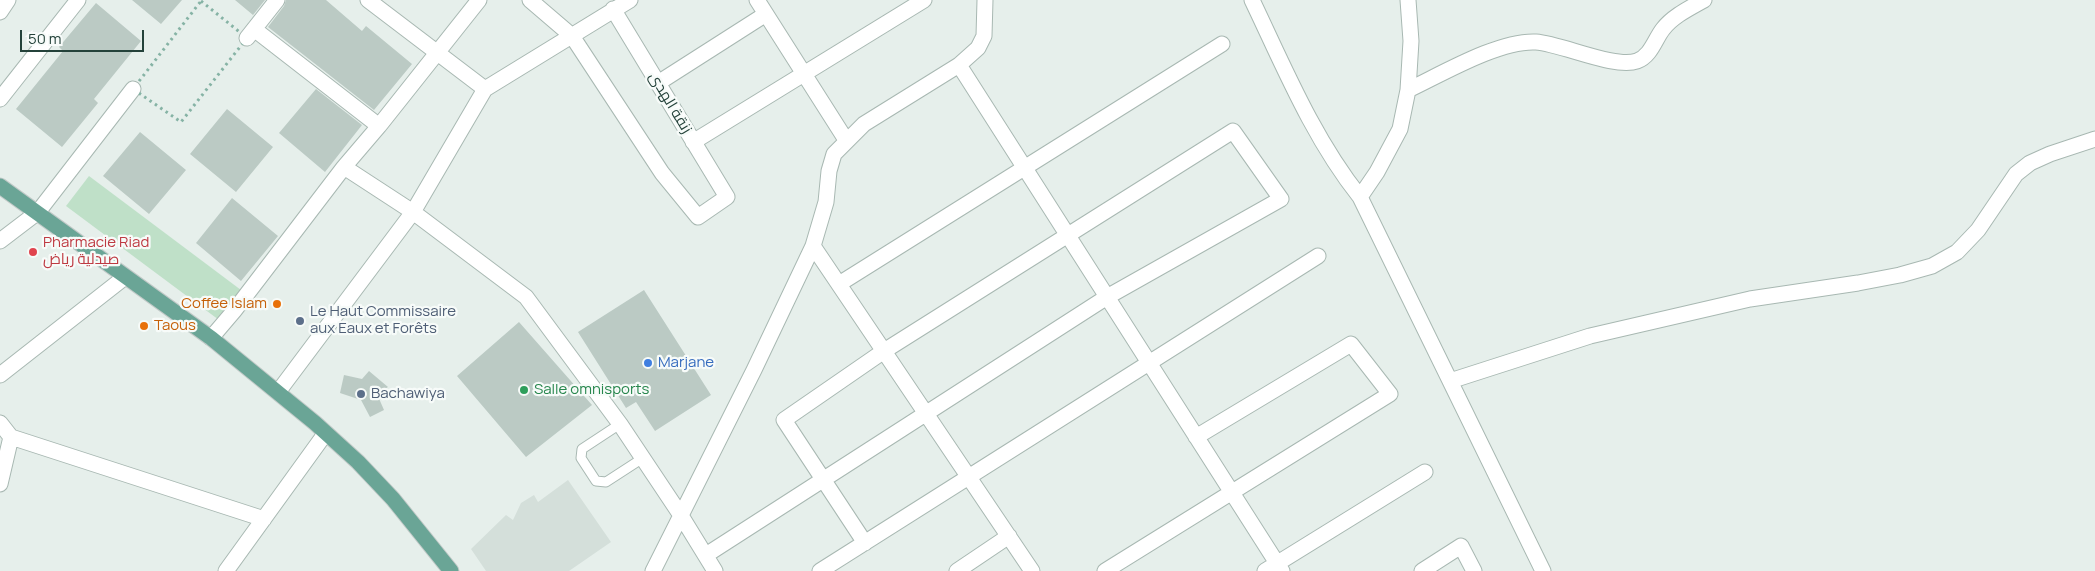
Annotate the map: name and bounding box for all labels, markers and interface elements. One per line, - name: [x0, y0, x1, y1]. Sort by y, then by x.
- scale bar: [22, 20, 146, 52]
- text: 50 m: [28, 28, 62, 49]
- street label: زنقة الهدى: [645, 69, 695, 137]
- place label: Pharmacie Riad صيدلية رياض: [43, 234, 149, 269]
- marker: Pharmacie Riad صيدلية رياض: [27, 246, 39, 258]
- place label: Coffee Islam: [181, 295, 267, 313]
- marker: Coffee Islam: [271, 298, 283, 310]
- place label: Le Haut Commissaire aux Eaux et Forêts: [310, 303, 456, 338]
- marker: Le Haut Commissaire aux Eaux et Forêts: [294, 315, 306, 327]
- place label: Taous: [154, 317, 196, 335]
- marker: Taous: [138, 320, 150, 332]
- place label: Marjane: [658, 354, 714, 372]
- marker: Marjane: [642, 357, 654, 369]
- place label: Salle omnisports: [534, 381, 649, 399]
- marker: Salle omnisports: [518, 384, 530, 396]
- place label: Bachawiya: [371, 385, 445, 403]
- marker: Bachawiya: [355, 388, 367, 400]

